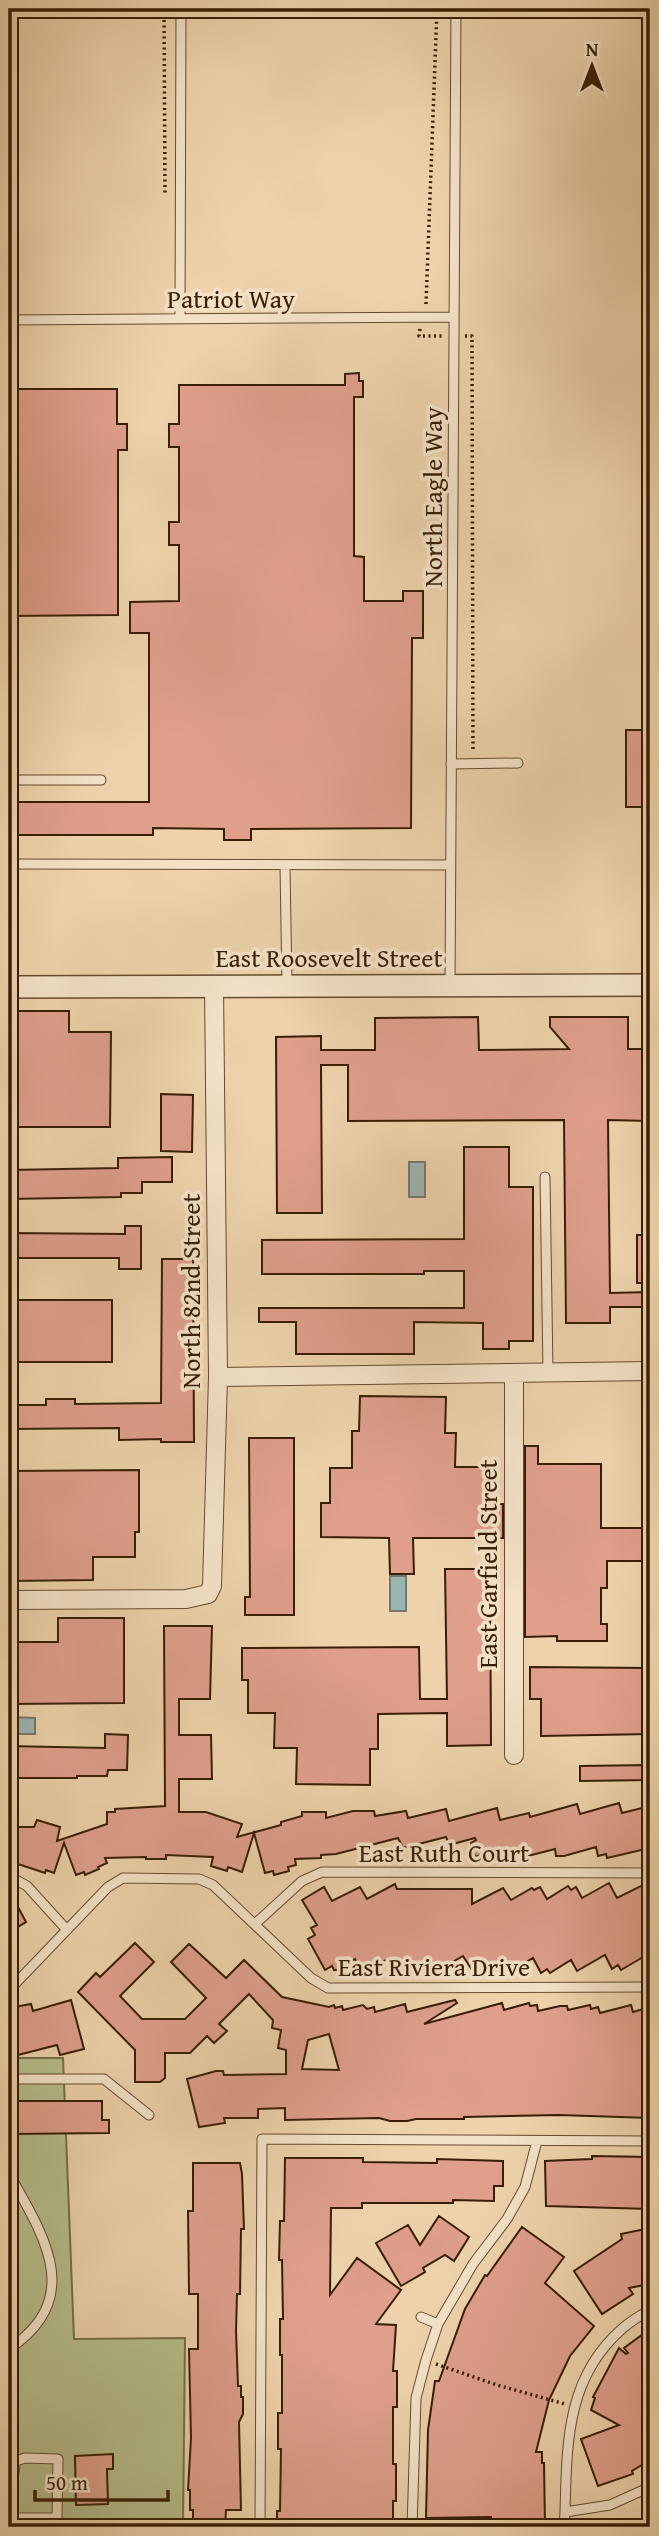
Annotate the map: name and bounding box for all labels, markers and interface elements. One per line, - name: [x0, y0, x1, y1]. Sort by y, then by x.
- north arrow: [558, 32, 628, 102]
- text: N: [586, 35, 599, 63]
- street label: Patriot Way: [167, 279, 295, 318]
- street label: North Eagle Way: [413, 407, 452, 587]
- street label: East Roosevelt Street: [215, 938, 443, 977]
- street label: North 82nd Street: [171, 1193, 210, 1389]
- street label: East Garfield Street: [468, 1459, 507, 1669]
- street label: East Ruth Court: [359, 1833, 529, 1872]
- street label: East Riviera Drive: [338, 1947, 530, 1986]
- scale bar: [35, 2459, 168, 2503]
- text: 50 m: [46, 2467, 88, 2498]

